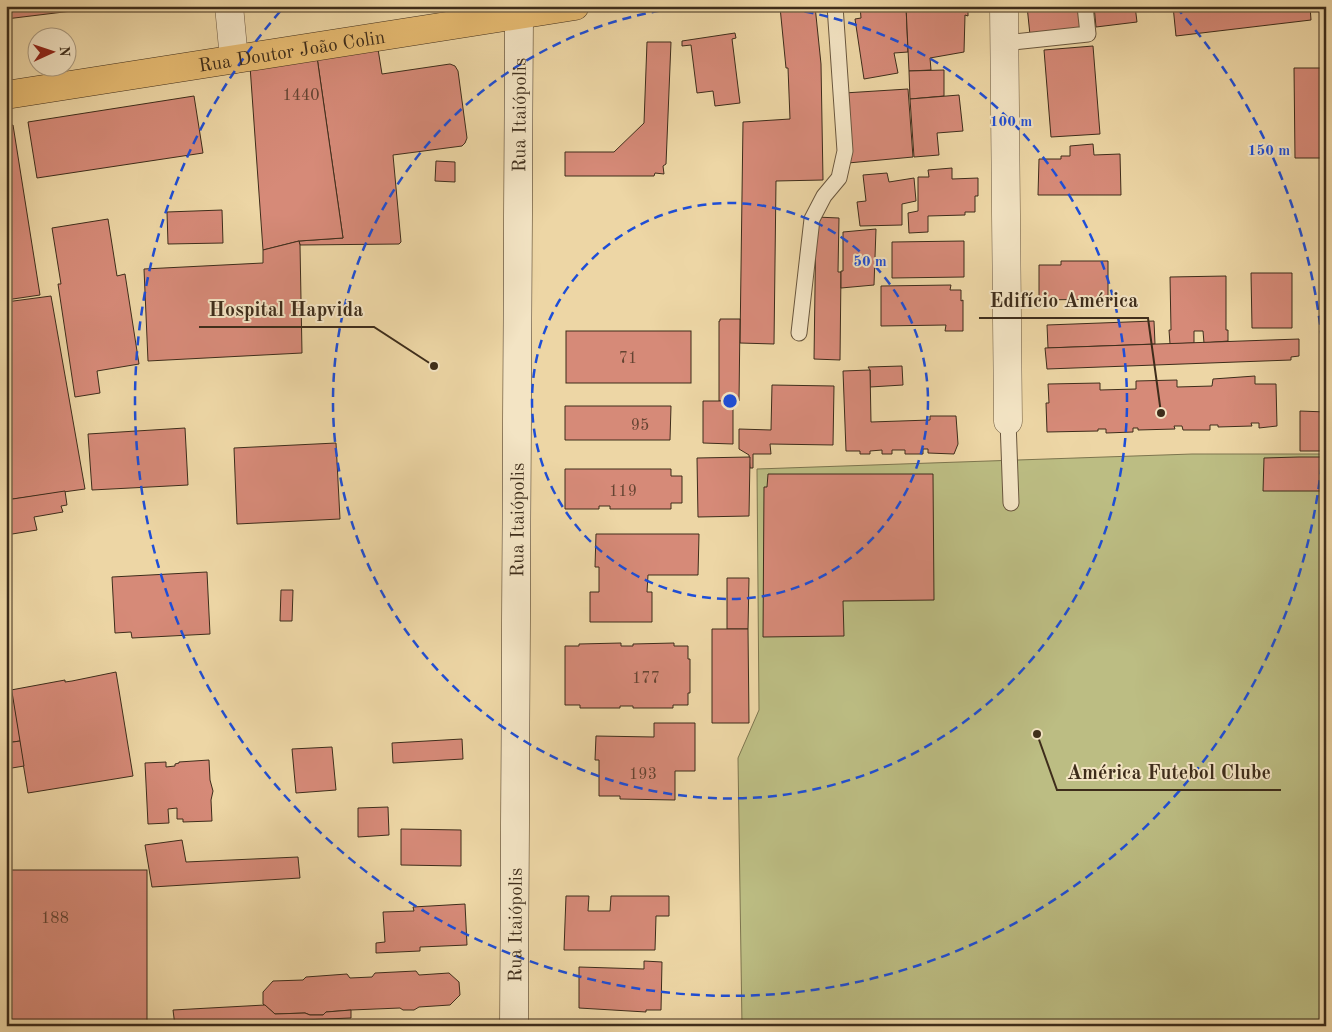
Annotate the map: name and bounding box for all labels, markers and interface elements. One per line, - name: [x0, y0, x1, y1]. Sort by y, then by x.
- north arrow: [28, 28, 78, 78]
- street label: Rua Doutor João Colin: [197, 29, 387, 77]
- text: N: [57, 46, 71, 57]
- street label: Rua Itaiópolis: [511, 58, 531, 172]
- house number: 1440: [282, 88, 320, 104]
- text: 100 m: [990, 115, 1032, 130]
- text: 150 m: [1248, 144, 1290, 159]
- text: 50 m: [853, 255, 887, 270]
- callout: Edifício América: [979, 283, 1148, 318]
- callout: Hospital Hapvida: [199, 292, 374, 327]
- text: Edifício América: [990, 292, 1139, 312]
- text: Hospital Hapvida: [209, 301, 363, 321]
- house number: 71: [619, 351, 637, 367]
- centre of rings: [721, 392, 739, 410]
- house number: 95: [631, 418, 649, 434]
- street label: Rua Itaiópolis: [509, 463, 529, 577]
- house number: 119: [609, 484, 637, 500]
- house number: 177: [632, 671, 660, 687]
- callout: América Futebol Clube: [1057, 755, 1281, 790]
- text: América Futebol Clube: [1067, 764, 1271, 784]
- house number: 193: [629, 767, 657, 783]
- street label: Rua Itaiópolis: [507, 868, 527, 982]
- house number: 188: [41, 911, 69, 927]

